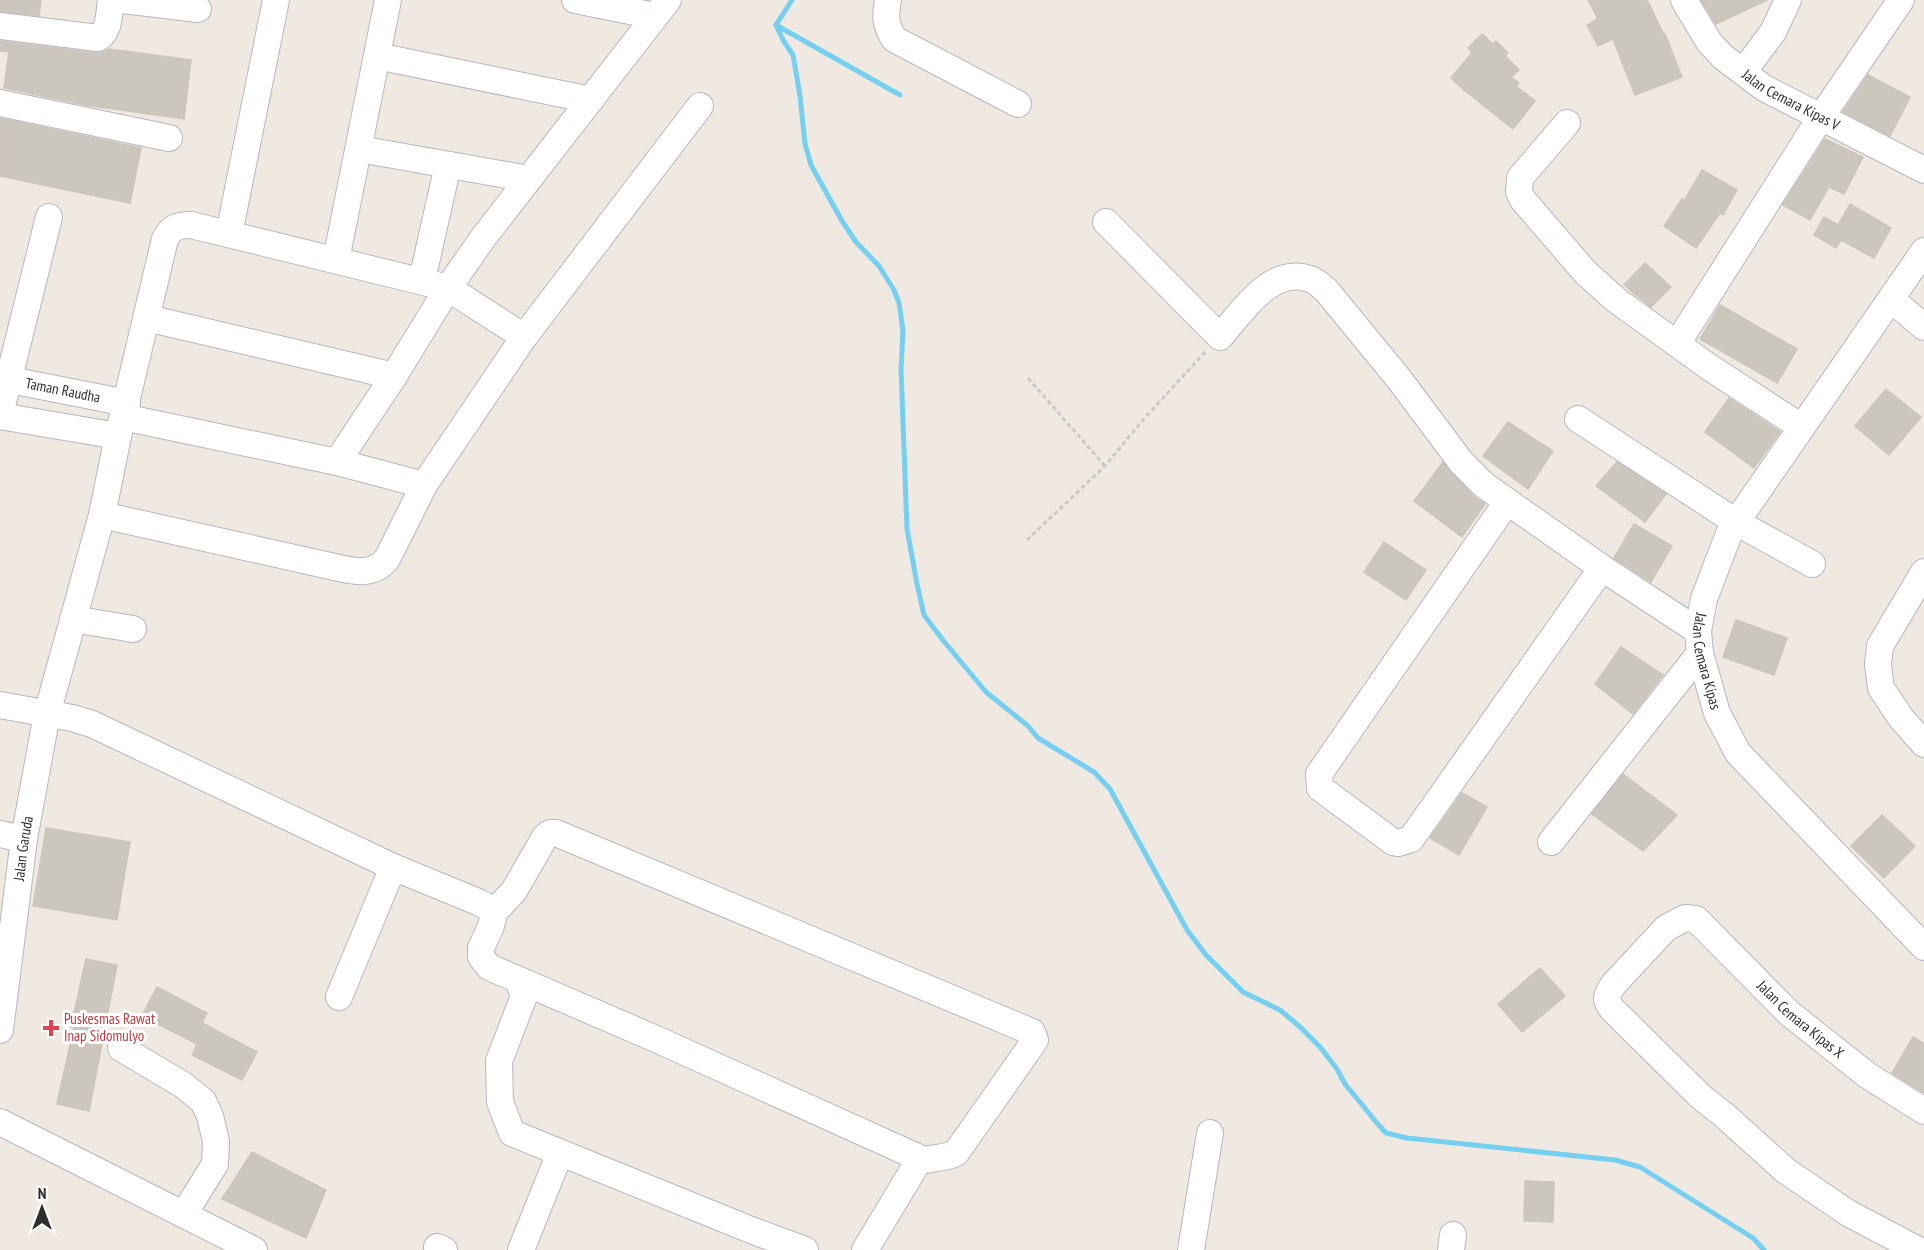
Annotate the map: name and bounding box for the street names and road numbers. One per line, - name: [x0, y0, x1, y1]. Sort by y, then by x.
- street label: Jalan Cemara Kipas V: [1738, 64, 1843, 134]
- street label: Taman Raudha: [24, 373, 102, 407]
- street label: Jalan Cemara Kipas: [1689, 610, 1726, 712]
- street label: Jalan Garuda: [9, 814, 37, 883]
- street label: Jalan Cemara Kipas X: [1752, 975, 1848, 1062]

